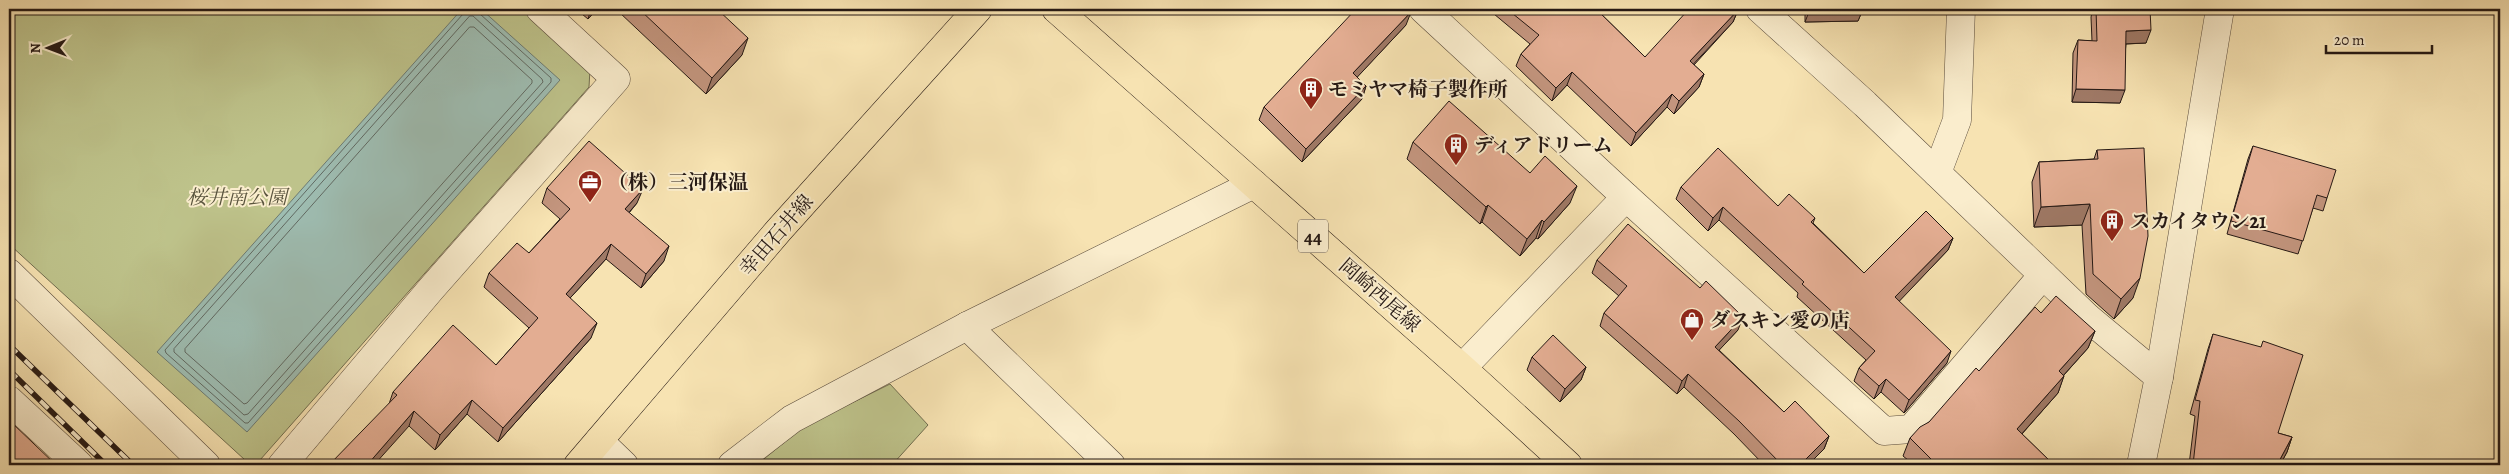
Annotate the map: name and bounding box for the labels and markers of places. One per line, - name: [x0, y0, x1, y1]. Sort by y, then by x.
- building icon: モミヤマ椅子製作所: [1298, 76, 1324, 110]
- place label: モミヤマ椅子製作所: [1328, 76, 1508, 103]
- building icon: ディアドリーム: [1443, 132, 1469, 166]
- place label: ディアドリーム: [1474, 132, 1612, 159]
- office icon: （株）三河保温: [577, 169, 603, 203]
- place label: （株）三河保温: [608, 169, 749, 196]
- building icon: スカイタウン21: [2099, 208, 2125, 242]
- place label: スカイタウン21: [2130, 208, 2266, 235]
- shop icon: ダスキン愛の店: [1679, 307, 1705, 341]
- place label: ダスキン愛の店: [1710, 307, 1850, 334]

